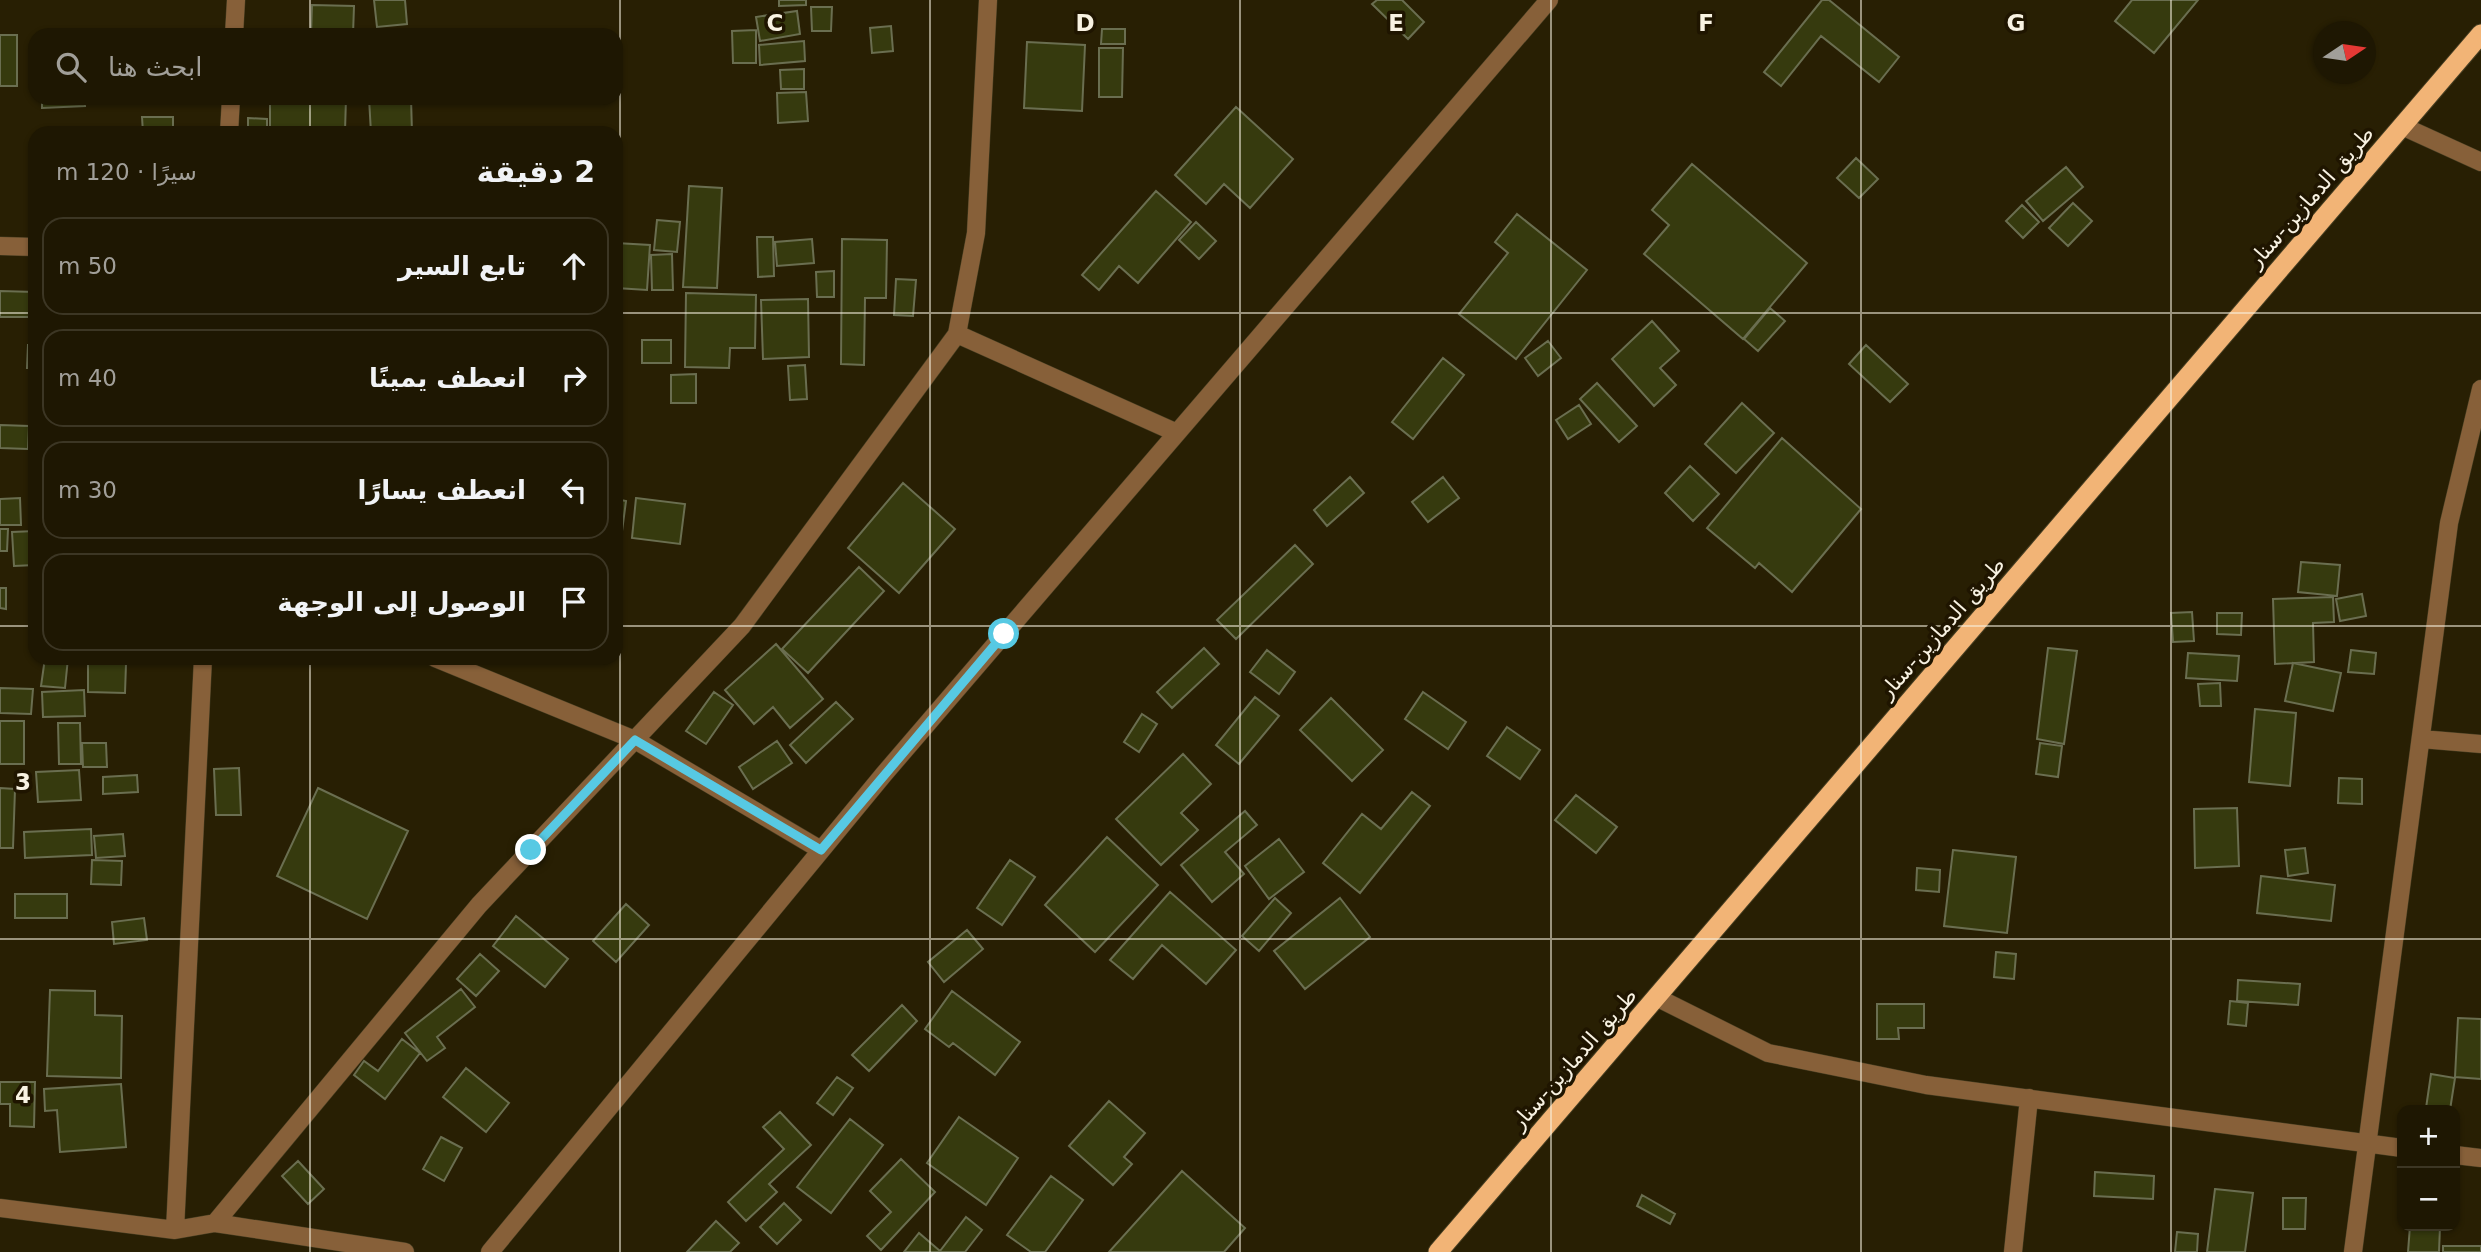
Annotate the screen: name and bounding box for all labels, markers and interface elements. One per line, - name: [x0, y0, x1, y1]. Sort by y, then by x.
- text: C: [767, 10, 783, 36]
- text: D: [1075, 10, 1095, 36]
- text: E: [1388, 10, 1404, 36]
- text: F: [1698, 10, 1714, 36]
- text: G: [2007, 10, 2025, 36]
- north arrow: [2313, 21, 2376, 84]
- search box: [28, 28, 623, 105]
- icon: search: [52, 48, 90, 86]
- text: ابحث هنا: [108, 52, 203, 82]
- street label: طريق الدمازين-سنار: [2242, 121, 2379, 273]
- text: 2 دقيقة: [477, 154, 595, 189]
- text: سيرًا · 120 m: [56, 159, 197, 185]
- icon: ahead: [555, 247, 593, 285]
- text: تابع السير: [398, 251, 526, 281]
- text: 50 m: [58, 253, 117, 279]
- icon: right: [555, 359, 593, 397]
- text: انعطف يمينًا: [369, 363, 526, 393]
- text: 40 m: [58, 365, 117, 391]
- icon: left: [555, 471, 593, 509]
- text: انعطف يسارًا: [357, 475, 526, 505]
- text: 30 m: [58, 477, 117, 503]
- street label: طريق الدمازين-سنار: [1873, 552, 2010, 704]
- icon: arrive: [555, 583, 593, 621]
- text: الوصول إلى الوجهة: [277, 587, 526, 617]
- route start: [988, 618, 1019, 649]
- text: 3: [15, 769, 31, 795]
- route end: [515, 834, 546, 865]
- street label: طريق الدمازين-سنار: [1505, 983, 1642, 1135]
- text: 4: [15, 1082, 31, 1108]
- map controls: [2397, 1105, 2460, 1231]
- button: +: [2397, 1105, 2460, 1168]
- button: −: [2397, 1168, 2460, 1231]

